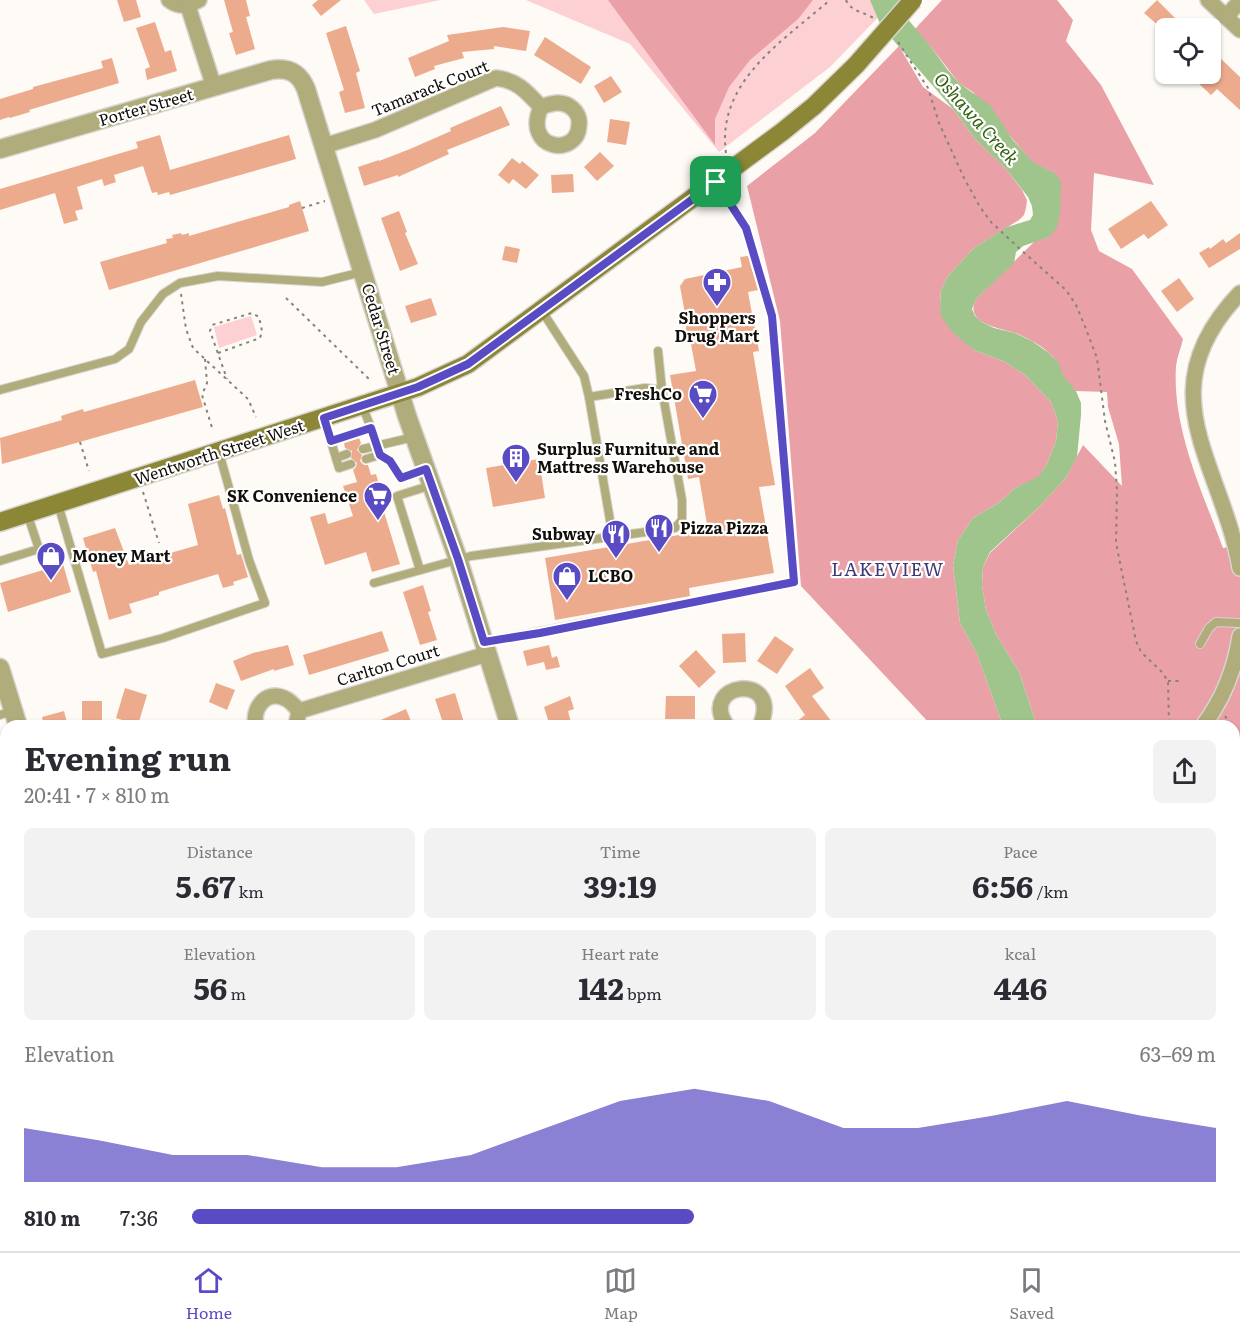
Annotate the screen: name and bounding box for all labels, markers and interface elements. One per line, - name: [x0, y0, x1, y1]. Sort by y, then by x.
- map controls: [1155, 18, 1221, 84]
- button: locate: [1155, 18, 1221, 84]
- street label: Tamarack Court: [367, 52, 492, 122]
- water label: Oshawa Creek: [928, 66, 1026, 170]
- street label: Porter Street: [96, 81, 196, 131]
- pin: [690, 156, 741, 207]
- icon: arrive: [699, 165, 732, 198]
- pharmacy icon: Shoppers Drug Mart: [701, 266, 733, 308]
- street label: Cedar Street: [357, 280, 407, 378]
- place label: Shoppers Drug Mart: [674, 305, 760, 347]
- supermarket icon: FreshCo: [687, 378, 719, 420]
- place label: FreshCo: [614, 381, 682, 405]
- street label: Wentworth Street West: [131, 412, 307, 490]
- place label: Surplus Furniture and Mattress Warehouse: [537, 436, 720, 478]
- building icon: Surplus Furniture and Mattress Warehouse: [500, 442, 532, 484]
- supermarket icon: SK Convenience: [362, 480, 394, 522]
- place label: SK Convenience: [227, 483, 357, 507]
- restaurant icon: Pizza Pizza: [643, 512, 675, 554]
- place label: Pizza Pizza: [680, 515, 769, 539]
- restaurant icon: Subway: [600, 518, 632, 560]
- place label: Subway: [532, 521, 595, 545]
- shop icon: Money Mart: [35, 540, 67, 582]
- place label: Money Mart: [72, 543, 171, 567]
- district label: LAKEVIEW: [831, 555, 945, 582]
- shop icon: LCBO: [551, 560, 583, 602]
- place label: LCBO: [588, 563, 633, 587]
- street label: Carlton Court: [334, 637, 442, 691]
- text: Evening run: [24, 732, 231, 781]
- button: share: [1153, 740, 1216, 803]
- text: 20:41 · 7 × 810 m: [24, 779, 170, 809]
- text: Distance: [187, 839, 253, 863]
- text: Time: [600, 839, 640, 863]
- text: Pace: [1003, 839, 1038, 863]
- text: 5.67: [176, 863, 235, 907]
- text: 39:19: [583, 863, 657, 907]
- text: 6:56: [972, 863, 1033, 907]
- text: km: [235, 879, 264, 903]
- text: /km: [1033, 879, 1069, 903]
- text: Elevation: [183, 941, 256, 965]
- text: Heart rate: [581, 941, 659, 965]
- text: kcal: [1005, 941, 1036, 965]
- text: 56: [193, 965, 227, 1009]
- text: 142: [578, 965, 624, 1009]
- text: 446: [993, 965, 1047, 1009]
- text: m: [227, 981, 246, 1005]
- text: bpm: [624, 981, 662, 1005]
- text: Elevation: [24, 1038, 114, 1068]
- text: 63–69 m: [1140, 1038, 1216, 1068]
- text: 810 m: [24, 1202, 80, 1232]
- text: 7:36: [120, 1202, 158, 1232]
- tab: Home: [186, 1264, 232, 1324]
- tab: Map: [604, 1264, 638, 1324]
- tab: Saved: [1010, 1264, 1054, 1324]

